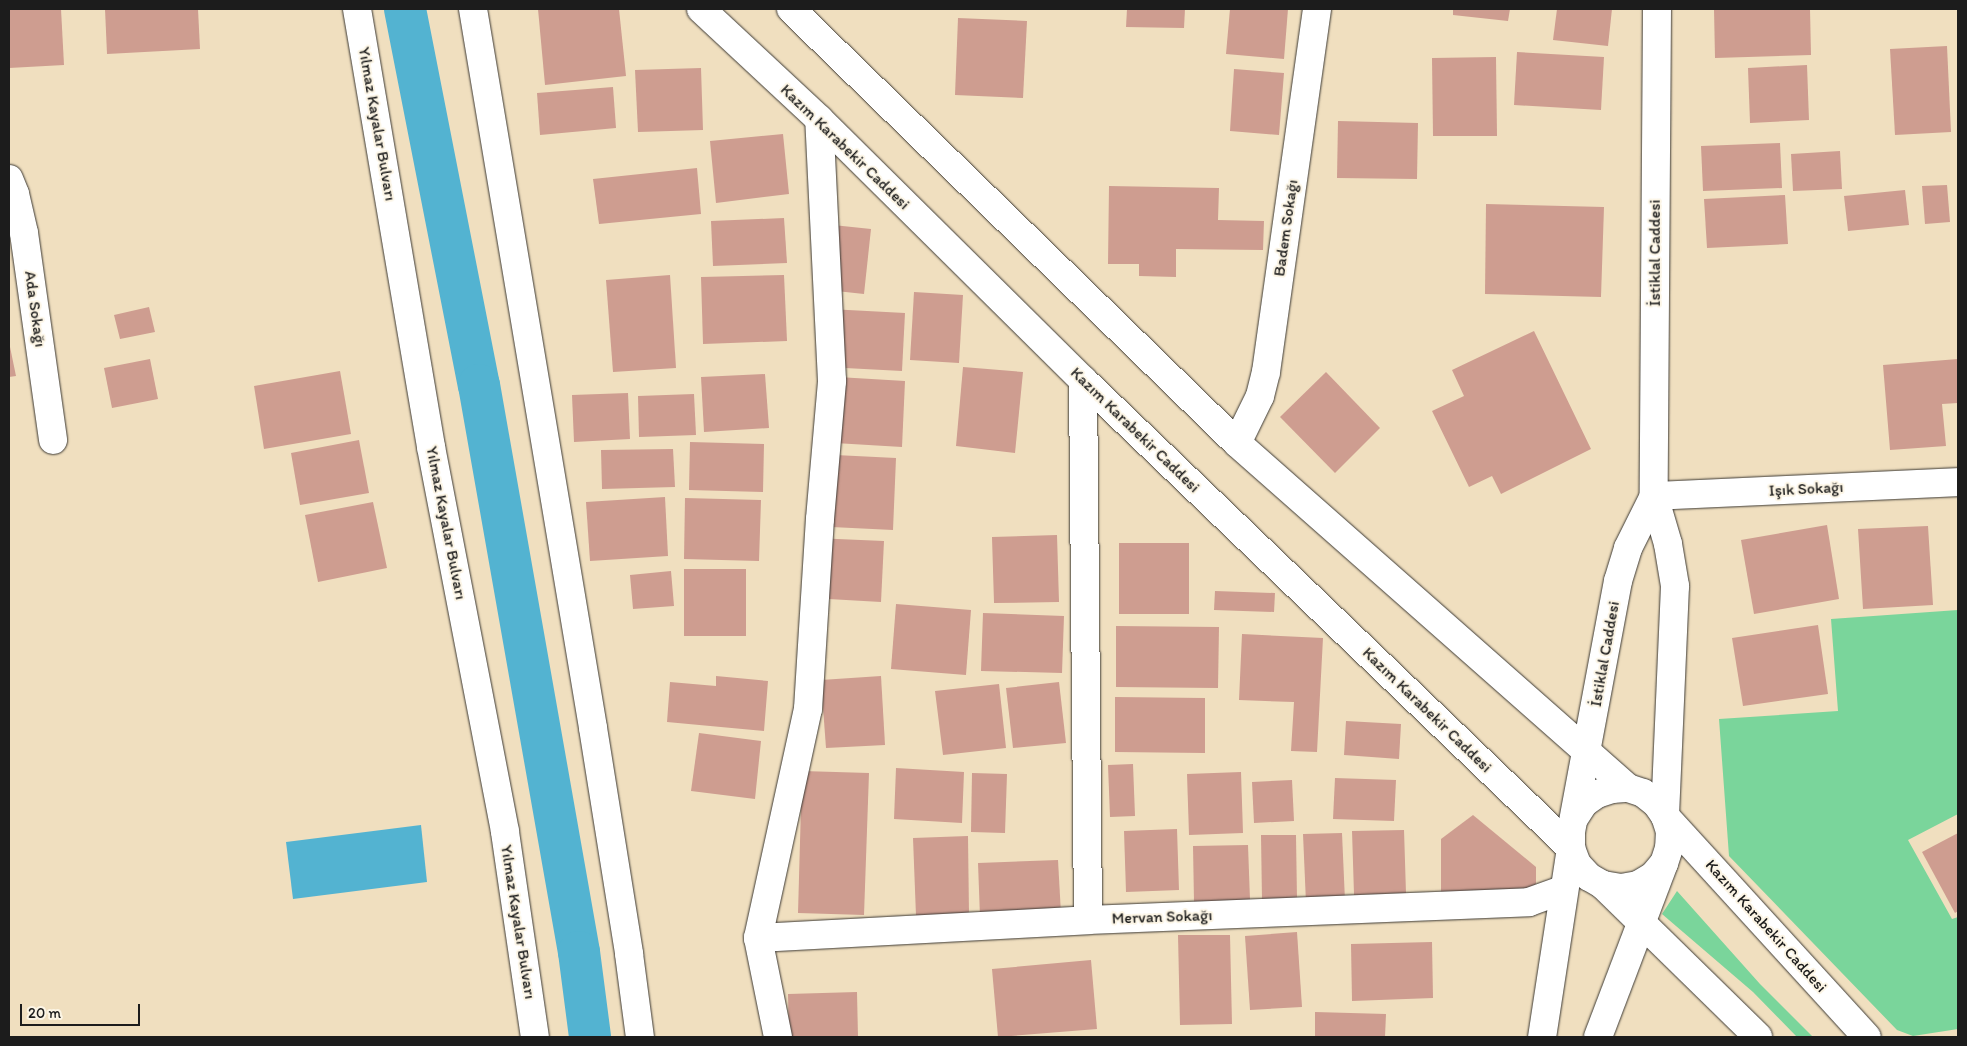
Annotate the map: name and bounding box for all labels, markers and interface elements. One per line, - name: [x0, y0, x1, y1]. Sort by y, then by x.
- street label: Yılmaz Kayalar Bulvarı: [354, 46, 400, 202]
- street label: Kazım Karabekir Caddesi: [776, 80, 914, 214]
- street label: Badem Sokağı: [1270, 179, 1302, 277]
- street label: İstiklal Caddesi: [1645, 200, 1665, 306]
- street label: Ada Sokağı: [20, 270, 50, 348]
- street label: Kazım Karabekir Caddesi: [1066, 363, 1204, 497]
- street label: Yılmaz Kayalar Bulvarı: [422, 445, 470, 601]
- street label: Işık Sokağı: [1768, 477, 1844, 501]
- street label: İstiklal Caddesi: [1586, 600, 1624, 708]
- street label: Kazım Karabekir Caddesi: [1358, 643, 1496, 777]
- street label: Yılmaz Kayalar Bulvarı: [496, 844, 540, 1000]
- street label: Kazım Karabekir Caddesi: [1701, 855, 1831, 997]
- street label: Mervan Sokağı: [1112, 906, 1212, 928]
- scale bar: [22, 994, 142, 1026]
- text: 20 m: [28, 1004, 61, 1022]

